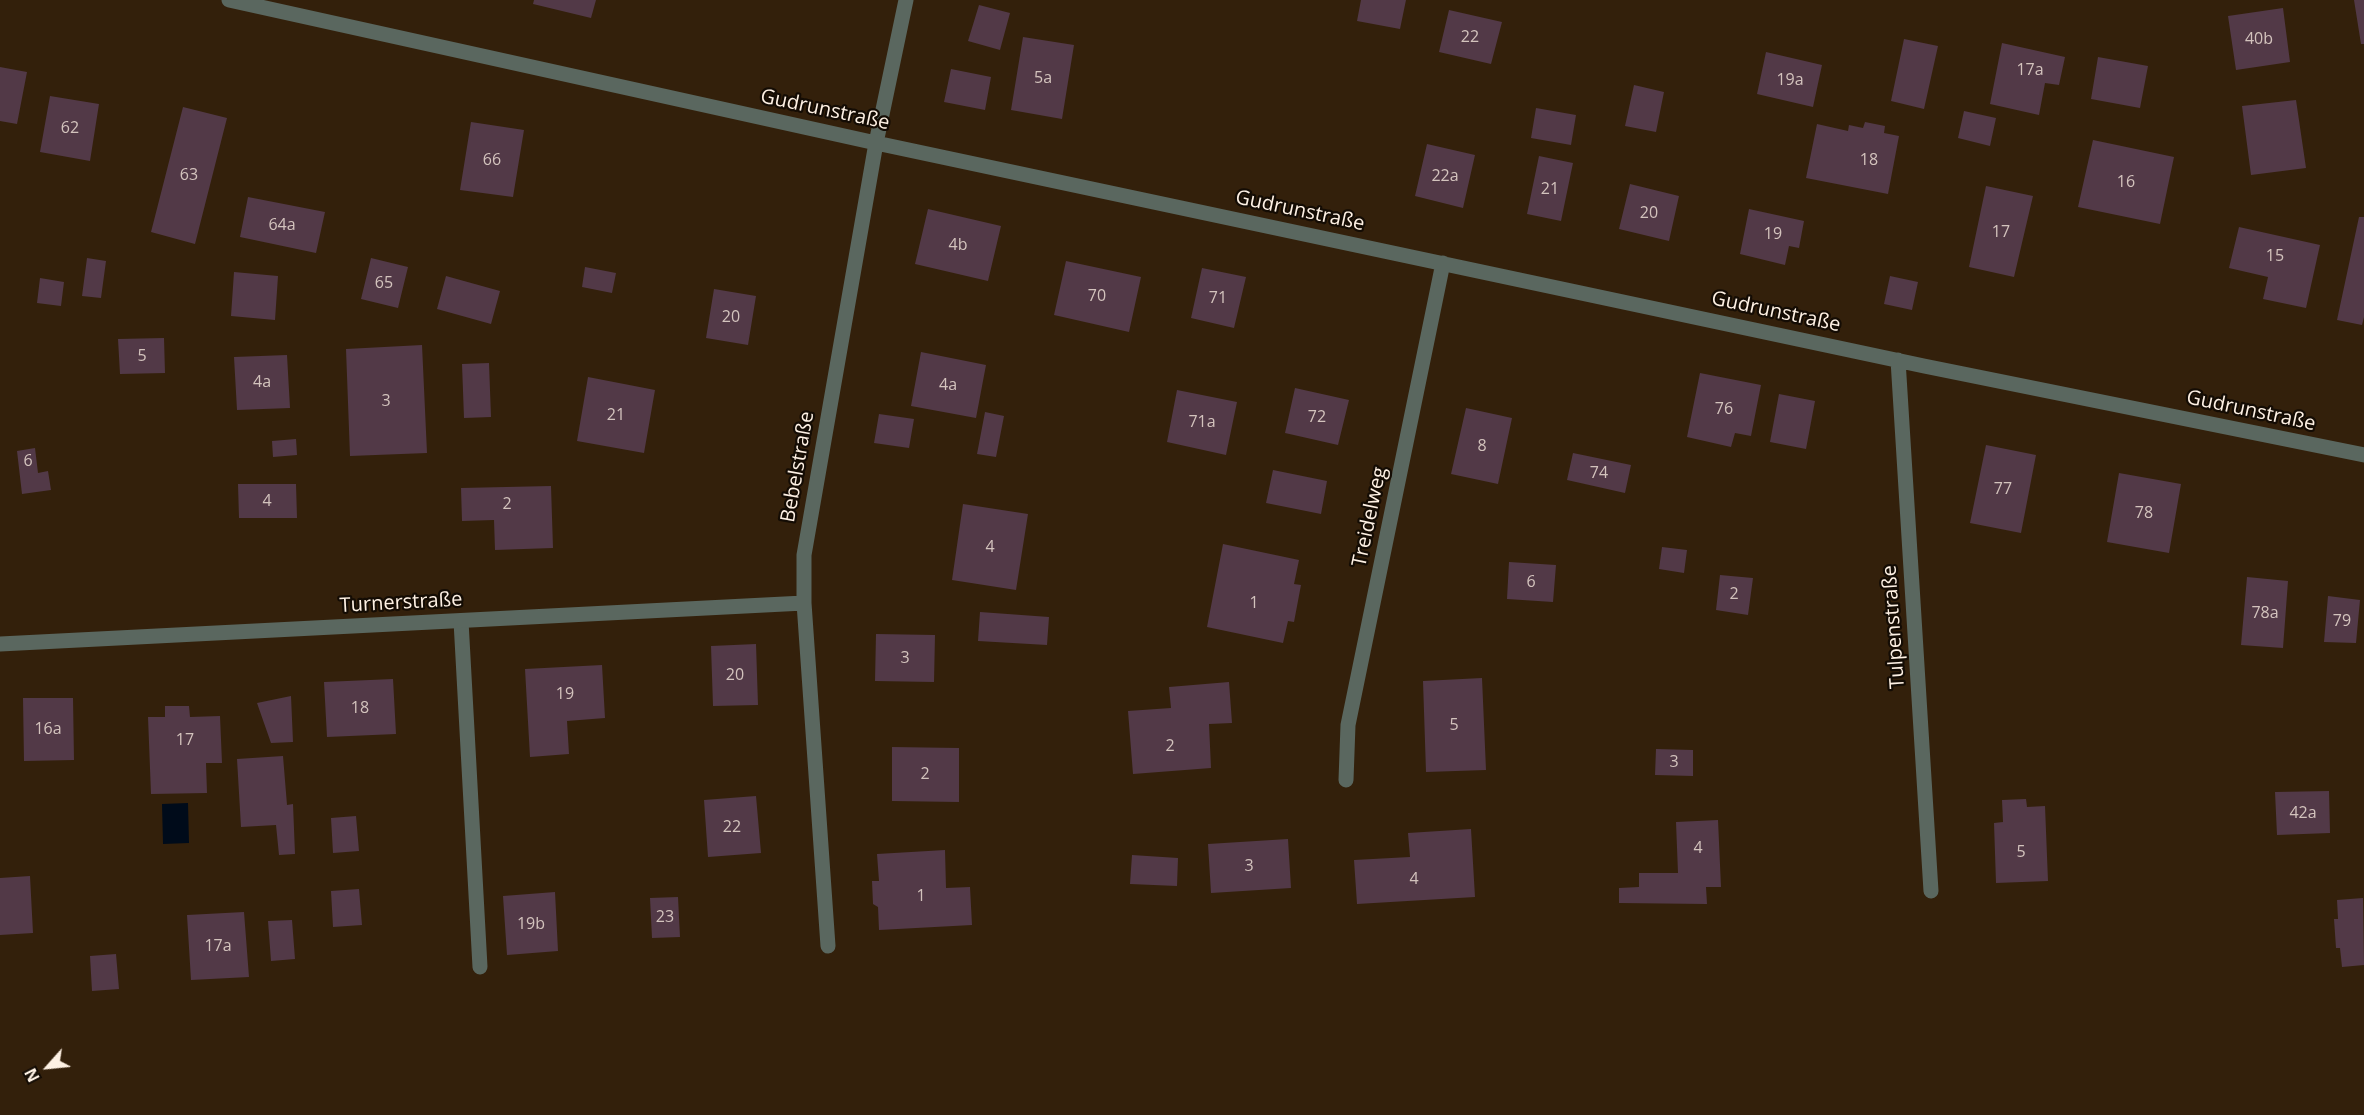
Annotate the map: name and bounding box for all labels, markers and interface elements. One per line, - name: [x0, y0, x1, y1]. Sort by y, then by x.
- house number: 22: [1461, 27, 1479, 47]
- house number: 40b: [2245, 29, 2273, 49]
- house number: 17a: [2016, 60, 2044, 80]
- house number: 5a: [1034, 68, 1052, 88]
- house number: 19a: [1776, 70, 1804, 90]
- street label: Gudrunstraße: [758, 85, 892, 135]
- house number: 62: [61, 118, 79, 138]
- house number: 66: [483, 150, 501, 170]
- house number: 18: [1860, 150, 1878, 170]
- house number: 63: [180, 165, 198, 185]
- house number: 22a: [1431, 166, 1459, 186]
- house number: 16: [2117, 172, 2135, 192]
- house number: 21: [1541, 179, 1559, 199]
- street label: Gudrunstraße: [1233, 186, 1367, 236]
- house number: 20: [1640, 203, 1658, 223]
- house number: 64a: [268, 215, 296, 235]
- house number: 17: [1992, 222, 2010, 242]
- house number: 19: [1764, 224, 1782, 244]
- house number: 4b: [949, 235, 967, 255]
- house number: 15: [2266, 246, 2284, 266]
- house number: 65: [375, 273, 393, 293]
- house number: 70: [1088, 286, 1106, 306]
- street label: Gudrunstraße: [1709, 287, 1843, 337]
- house number: 71: [1209, 288, 1227, 308]
- house number: 20: [722, 307, 740, 327]
- house number: 5: [137, 346, 147, 366]
- house number: 4a: [253, 372, 271, 392]
- house number: 4a: [939, 375, 957, 395]
- street label: Gudrunstraße: [2184, 386, 2318, 436]
- house number: 3: [381, 391, 391, 411]
- house number: 76: [1715, 399, 1733, 419]
- house number: 21: [607, 405, 625, 425]
- house number: 72: [1308, 407, 1326, 427]
- street label: Bebelstraße: [776, 410, 820, 524]
- house number: 71a: [1188, 412, 1216, 432]
- house number: 8: [1477, 436, 1487, 456]
- house number: 6: [23, 451, 33, 471]
- house number: 74: [1590, 463, 1608, 483]
- street label: Treidelweg: [1348, 465, 1392, 569]
- house number: 77: [1994, 479, 2012, 499]
- house number: 4: [262, 491, 272, 511]
- house number: 2: [502, 494, 512, 514]
- house number: 78: [2135, 503, 2153, 523]
- house number: 4: [985, 537, 995, 557]
- street label: Tulpenstraße: [1878, 564, 1910, 690]
- house number: 6: [1526, 572, 1536, 592]
- house number: 2: [1729, 584, 1739, 604]
- street label: Turnerstraße: [339, 588, 463, 618]
- house number: 1: [1249, 593, 1259, 613]
- house number: 78a: [2251, 603, 2279, 623]
- house number: 79: [2333, 611, 2351, 631]
- house number: 3: [900, 648, 910, 668]
- house number: 20: [726, 665, 744, 685]
- house number: 19: [556, 684, 574, 704]
- house number: 18: [351, 698, 369, 718]
- house number: 5: [1449, 715, 1459, 735]
- house number: 16a: [34, 719, 62, 739]
- house number: 17: [176, 730, 194, 750]
- house number: 2: [1165, 736, 1175, 756]
- house number: 3: [1669, 752, 1679, 772]
- house number: 2: [920, 764, 930, 784]
- house number: 42a: [2289, 803, 2317, 823]
- house number: 22: [723, 817, 741, 837]
- house number: 4: [1693, 838, 1703, 858]
- house number: 5: [2016, 842, 2026, 862]
- house number: 3: [1244, 856, 1254, 876]
- house number: 4: [1409, 869, 1419, 889]
- house number: 1: [916, 886, 926, 906]
- house number: 23: [656, 907, 674, 927]
- house number: 19b: [517, 914, 545, 934]
- house number: 17a: [204, 936, 232, 956]
- north arrow: [18, 1037, 78, 1097]
- text: N: [19, 1064, 45, 1086]

